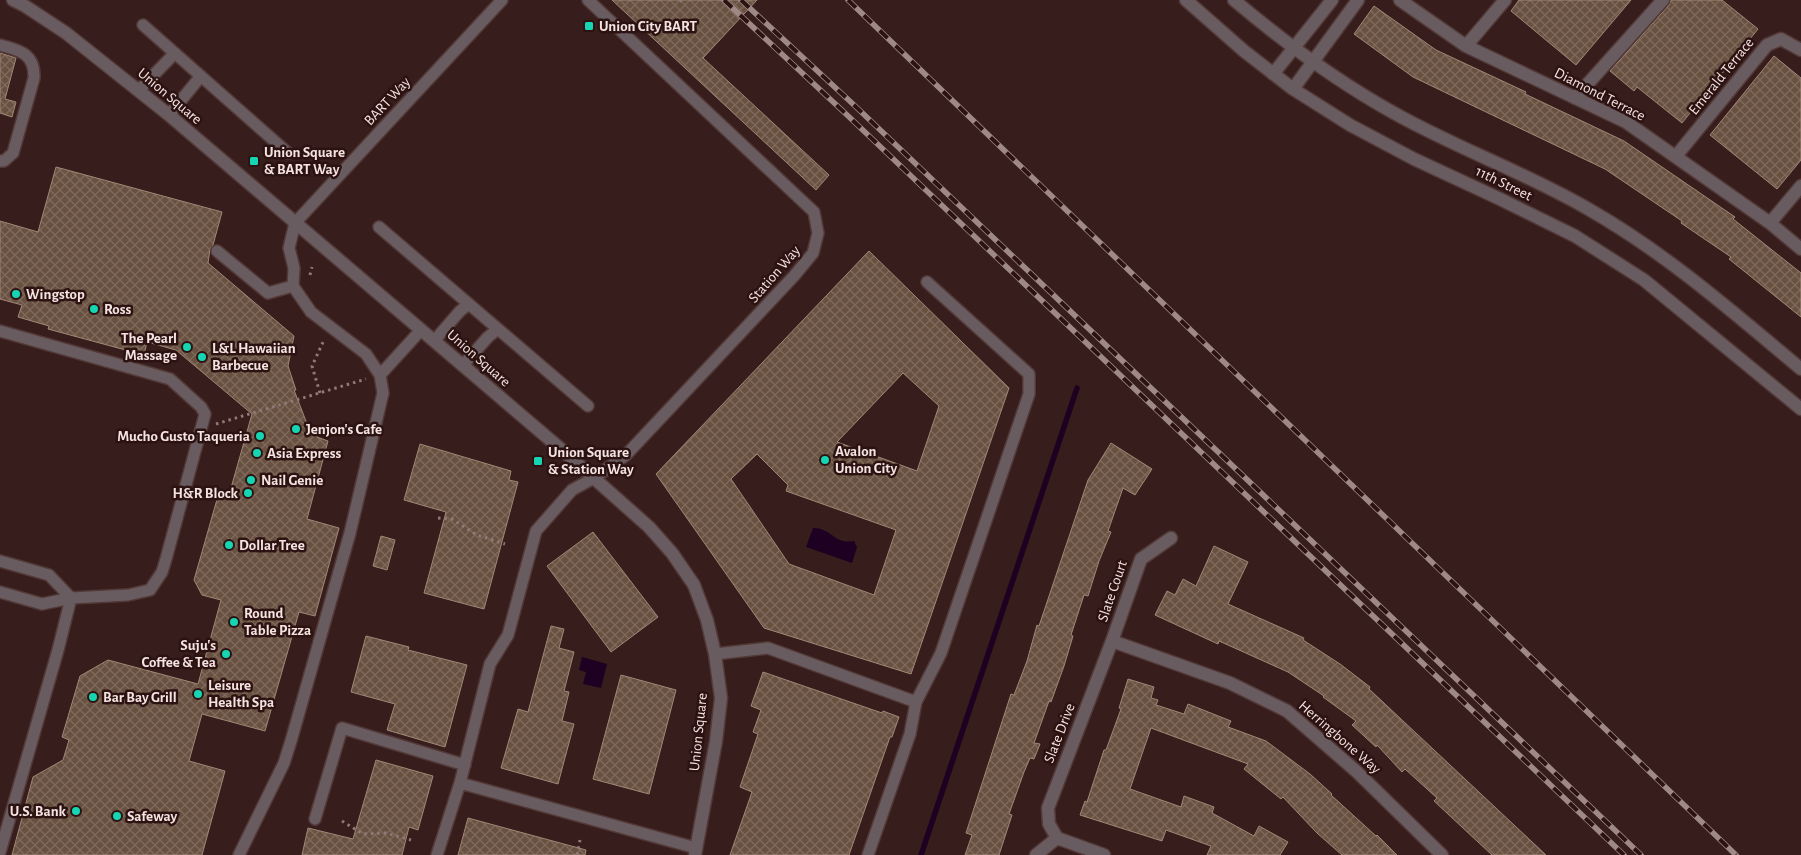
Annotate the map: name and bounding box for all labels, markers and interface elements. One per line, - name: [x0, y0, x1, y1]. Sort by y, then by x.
- place label: Union City BART: [599, 19, 698, 34]
- marker: Union City BART: [583, 20, 595, 32]
- street label: Emerald Terrace: [1686, 35, 1757, 118]
- street label: Union Square: [135, 65, 205, 127]
- street label: Diamond Terrace: [1552, 65, 1648, 124]
- street label: BART Way: [361, 74, 414, 128]
- place label: Union Square & BART Way: [264, 145, 345, 177]
- marker: Union Square & BART Way: [248, 155, 260, 167]
- street label: 11th Street: [1473, 163, 1535, 204]
- street label: Station Way: [746, 242, 804, 306]
- place label: Wingstop: [26, 287, 85, 302]
- marker: Wingstop: [10, 288, 22, 300]
- place label: Ross: [104, 302, 132, 317]
- marker: Ross: [88, 303, 100, 315]
- street label: Union Square: [444, 327, 513, 390]
- place label: The Pearl Massage: [121, 331, 177, 363]
- marker: The Pearl Massage: [181, 341, 193, 353]
- place label: L&L Hawaiian Barbecue: [212, 341, 296, 373]
- marker: L&L Hawaiian Barbecue: [196, 351, 208, 363]
- place label: Jenjon's Cafe: [306, 422, 382, 437]
- marker: Jenjon's Cafe: [290, 423, 302, 435]
- place label: Mucho Gusto Taqueria: [117, 429, 250, 444]
- marker: Mucho Gusto Taqueria: [254, 430, 266, 442]
- place label: Avalon Union City: [835, 444, 897, 476]
- place label: Union Square & Station Way: [548, 445, 634, 477]
- place label: Asia Express: [267, 446, 341, 461]
- marker: Asia Express: [251, 447, 263, 459]
- marker: Avalon Union City: [819, 454, 831, 466]
- marker: Union Square & Station Way: [532, 455, 544, 467]
- place label: Nail Genie: [261, 473, 323, 488]
- marker: Nail Genie: [245, 474, 257, 486]
- place label: H&R Block: [173, 486, 239, 501]
- marker: H&R Block: [242, 487, 254, 499]
- place label: Dollar Tree: [239, 538, 305, 553]
- marker: Dollar Tree: [223, 539, 235, 551]
- street label: Slate Court: [1095, 558, 1130, 624]
- place label: Round Table Pizza: [244, 606, 311, 638]
- marker: Round Table Pizza: [228, 616, 240, 628]
- place label: Suju's Coffee & Tea: [141, 638, 216, 670]
- marker: Suju's Coffee & Tea: [220, 648, 232, 660]
- place label: Leisure Health Spa: [208, 678, 274, 710]
- marker: Leisure Health Spa: [192, 688, 204, 700]
- place label: Bar Bay Grill: [103, 690, 177, 705]
- marker: Bar Bay Grill: [87, 691, 99, 703]
- street label: Union Square: [687, 692, 710, 772]
- street label: Herringbone Way: [1296, 698, 1384, 777]
- street label: Slate Drive: [1041, 701, 1078, 765]
- place label: U.S. Bank: [10, 804, 67, 819]
- marker: U.S. Bank: [70, 805, 82, 817]
- place label: Safeway: [127, 809, 178, 824]
- marker: Safeway: [111, 810, 123, 822]

